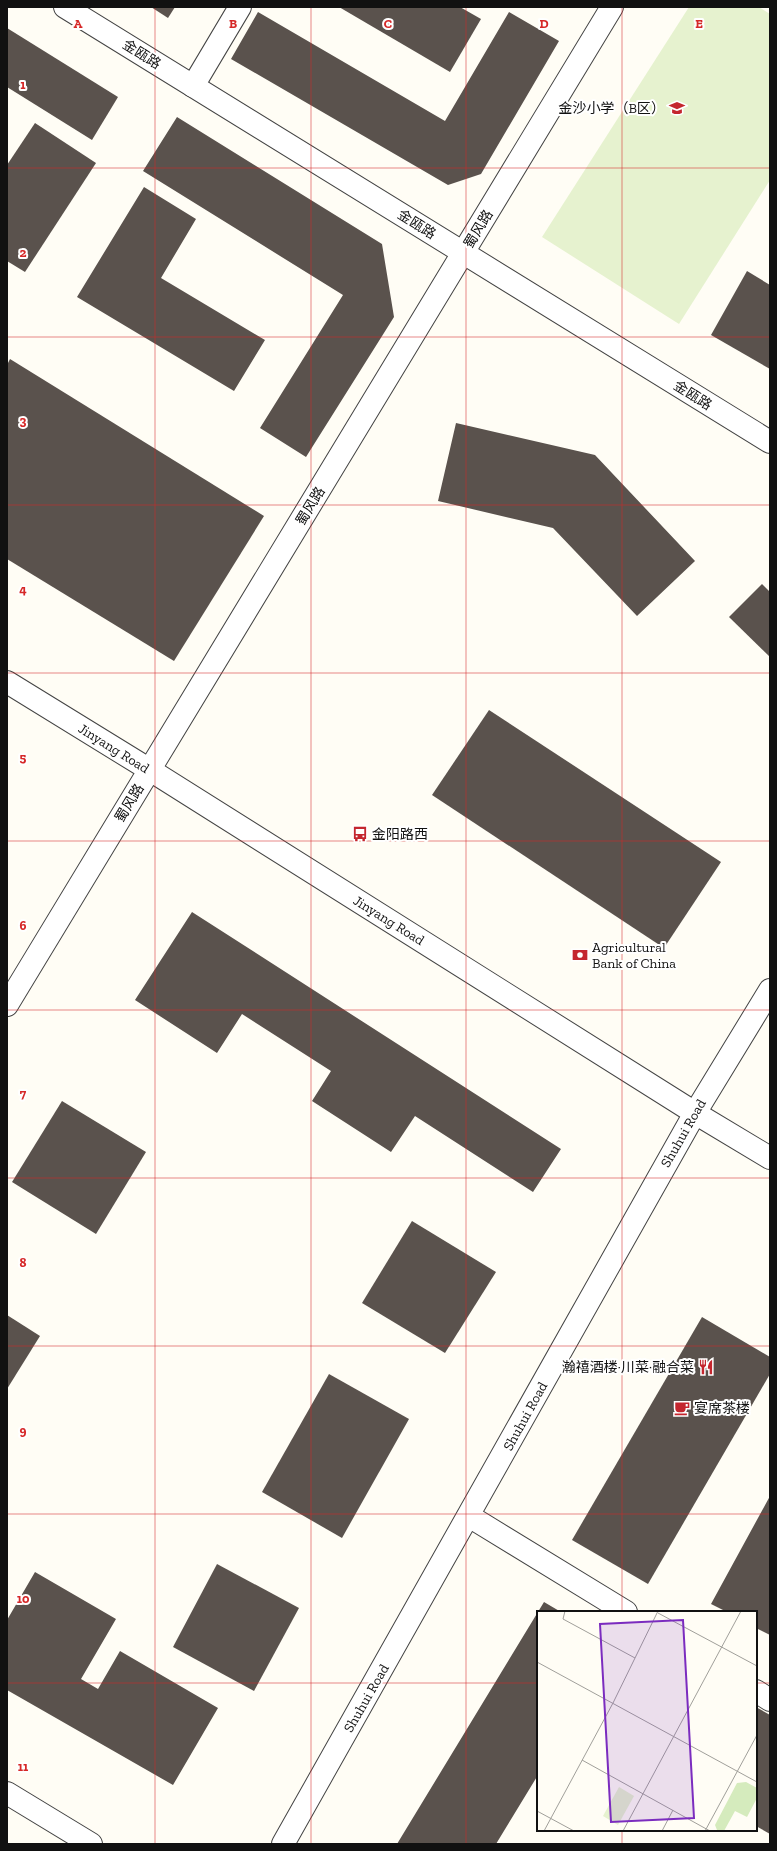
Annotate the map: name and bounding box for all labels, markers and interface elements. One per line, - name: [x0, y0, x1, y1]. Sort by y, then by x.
- text: A: [74, 16, 83, 31]
- text: B: [229, 16, 237, 31]
- text: C: [384, 16, 392, 31]
- text: D: [539, 16, 549, 31]
- text: E: [695, 16, 703, 31]
- street label: 金瓯路: [119, 36, 164, 73]
- text: 1: [20, 77, 26, 92]
- school or university icon: 金沙小学（B区）: [668, 99, 686, 117]
- place label: 金沙小学（B区）: [559, 100, 665, 117]
- street label: 金瓯路: [394, 206, 439, 243]
- street label: 蜀风路: [460, 207, 497, 252]
- text: 2: [20, 245, 27, 260]
- street label: 金瓯路: [670, 377, 715, 414]
- text: 3: [20, 413, 27, 428]
- street label: 蜀风路: [292, 484, 329, 529]
- text: 4: [19, 582, 27, 597]
- street label: Jinyang Road: [75, 720, 153, 777]
- text: 5: [20, 750, 27, 765]
- street label: 蜀风路: [111, 781, 148, 826]
- bus stop icon: 金阳路西: [351, 825, 369, 843]
- place label: 金阳路西: [372, 826, 428, 843]
- street label: Jinyang Road: [350, 892, 428, 949]
- text: 6: [20, 918, 27, 933]
- place label: Agricultural Bank of China: [592, 939, 676, 972]
- bank icon: Agricultural Bank of China: [571, 946, 589, 964]
- text: 7: [20, 1086, 27, 1101]
- street label: Shuhui Road: [657, 1096, 710, 1170]
- text: 8: [19, 1255, 27, 1270]
- restaurant icon: 瀚禧酒楼·川菜·融合菜: [697, 1358, 715, 1376]
- place label: 瀚禧酒楼·川菜·融合菜: [562, 1359, 694, 1376]
- street label: Shuhui Road: [500, 1379, 551, 1454]
- cafe icon: 宴席茶楼: [673, 1399, 691, 1417]
- place label: 宴席茶楼: [694, 1400, 750, 1417]
- text: 9: [20, 1423, 27, 1438]
- text: 10: [17, 1591, 30, 1606]
- inset map: [537, 1611, 757, 1831]
- street label: Shuhui Road: [340, 1661, 393, 1735]
- text: 11: [18, 1759, 29, 1774]

